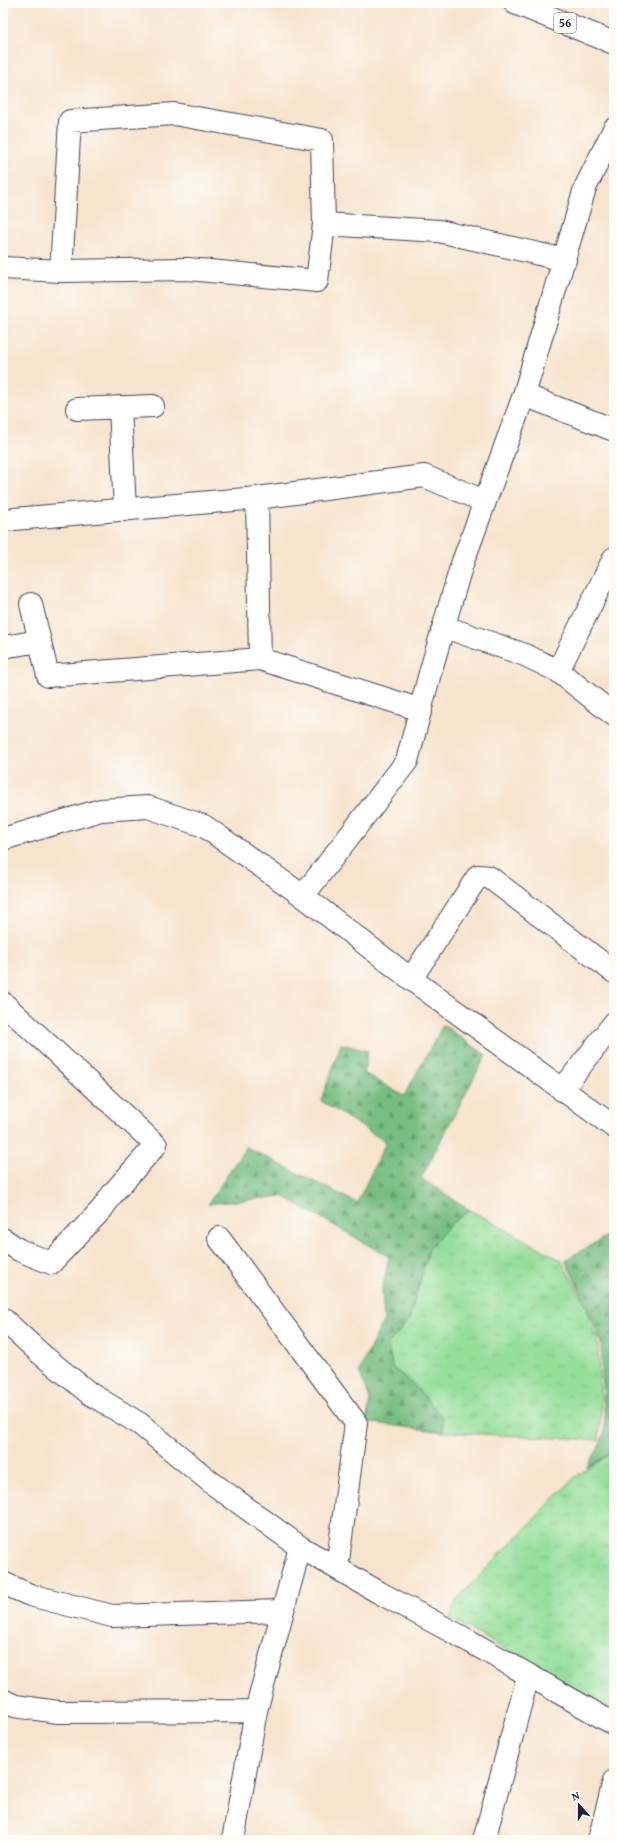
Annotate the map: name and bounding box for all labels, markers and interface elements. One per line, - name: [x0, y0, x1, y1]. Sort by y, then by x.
- road number: 56: [554, 13, 576, 33]
- north arrow: [559, 1785, 599, 1825]
- text: N: [569, 1787, 582, 1804]

